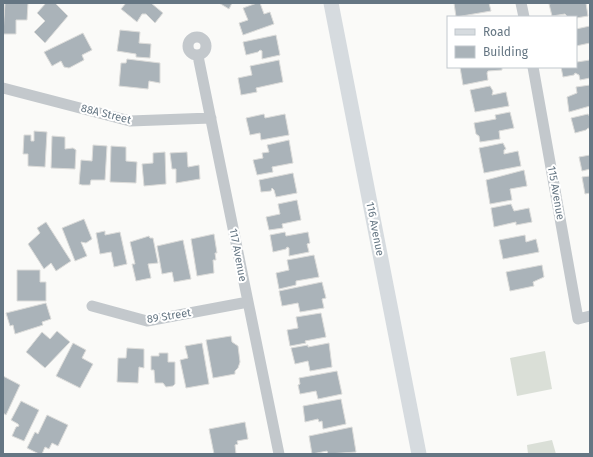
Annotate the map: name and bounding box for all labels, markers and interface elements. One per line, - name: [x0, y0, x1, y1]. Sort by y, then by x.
- legend: [447, 16, 577, 68]
- text: Road: [483, 25, 511, 39]
- text: Building: [483, 45, 529, 59]
- street label: 88A Street: [80, 102, 132, 127]
- street label: 115 Avenue: [545, 165, 567, 221]
- street label: 116 Avenue: [363, 201, 387, 257]
- street label: 117 Avenue: [226, 227, 250, 283]
- street label: 89 Street: [146, 306, 192, 326]

